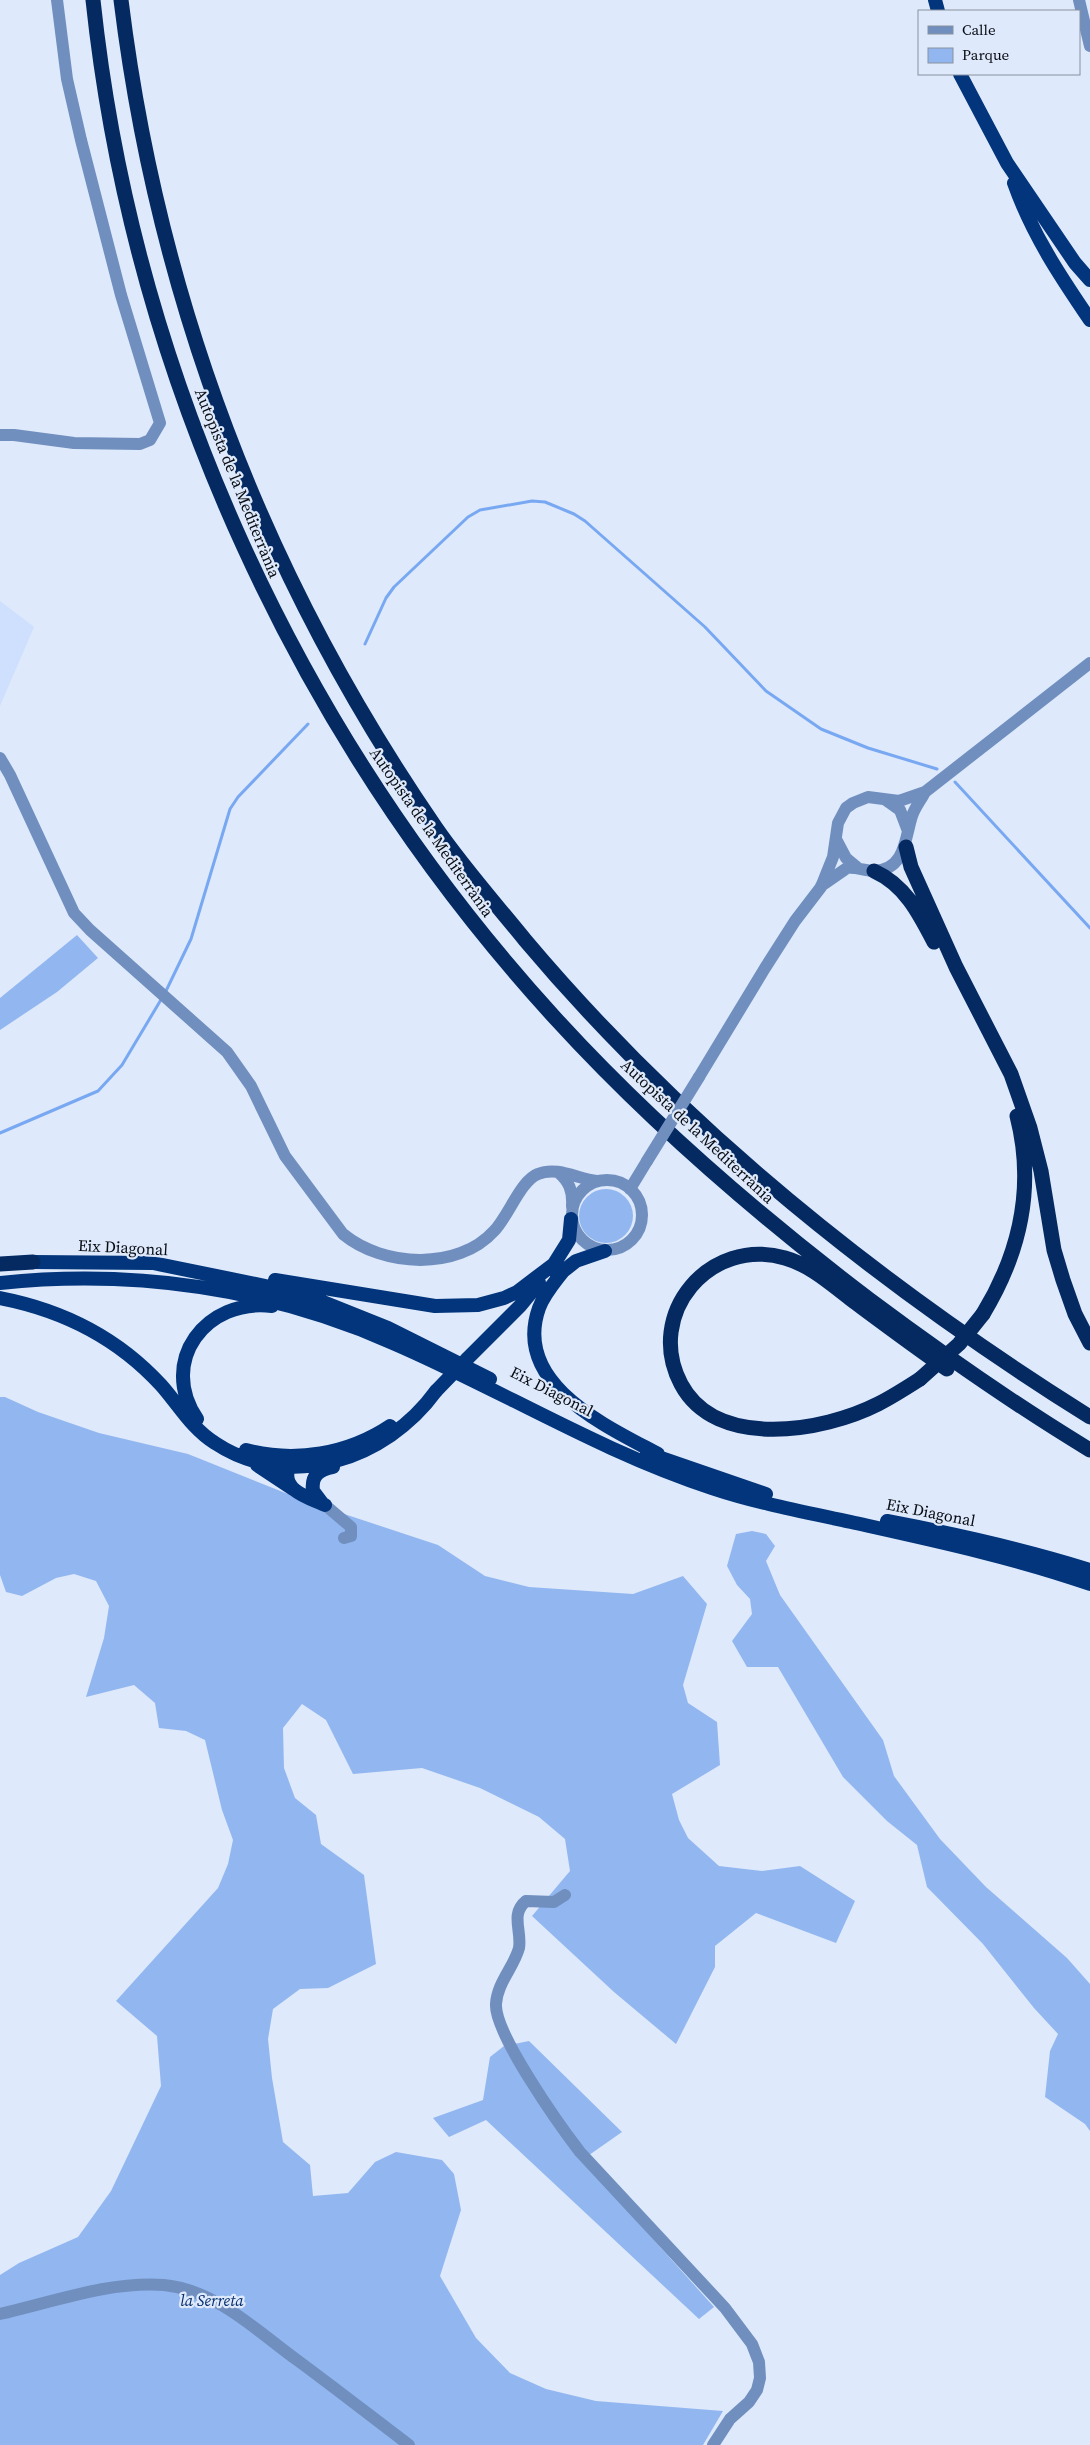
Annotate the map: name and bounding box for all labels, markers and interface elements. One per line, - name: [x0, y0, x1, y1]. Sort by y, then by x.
- legend: [918, 10, 1080, 75]
- text: Calle: [962, 19, 996, 40]
- text: Parque: [962, 44, 1010, 65]
- street label: Autopista de la Mediterrània: [190, 385, 286, 582]
- street label: Autopista de la Mediterrània: [365, 743, 500, 922]
- street label: Autopista de la Mediterrània: [616, 1054, 780, 1209]
- street label: Eix Diagonal: [77, 1234, 169, 1260]
- street label: Eix Diagonal: [507, 1361, 597, 1421]
- street label: Eix Diagonal: [885, 1493, 978, 1531]
- park label: la Serreta: [180, 2289, 244, 2311]

